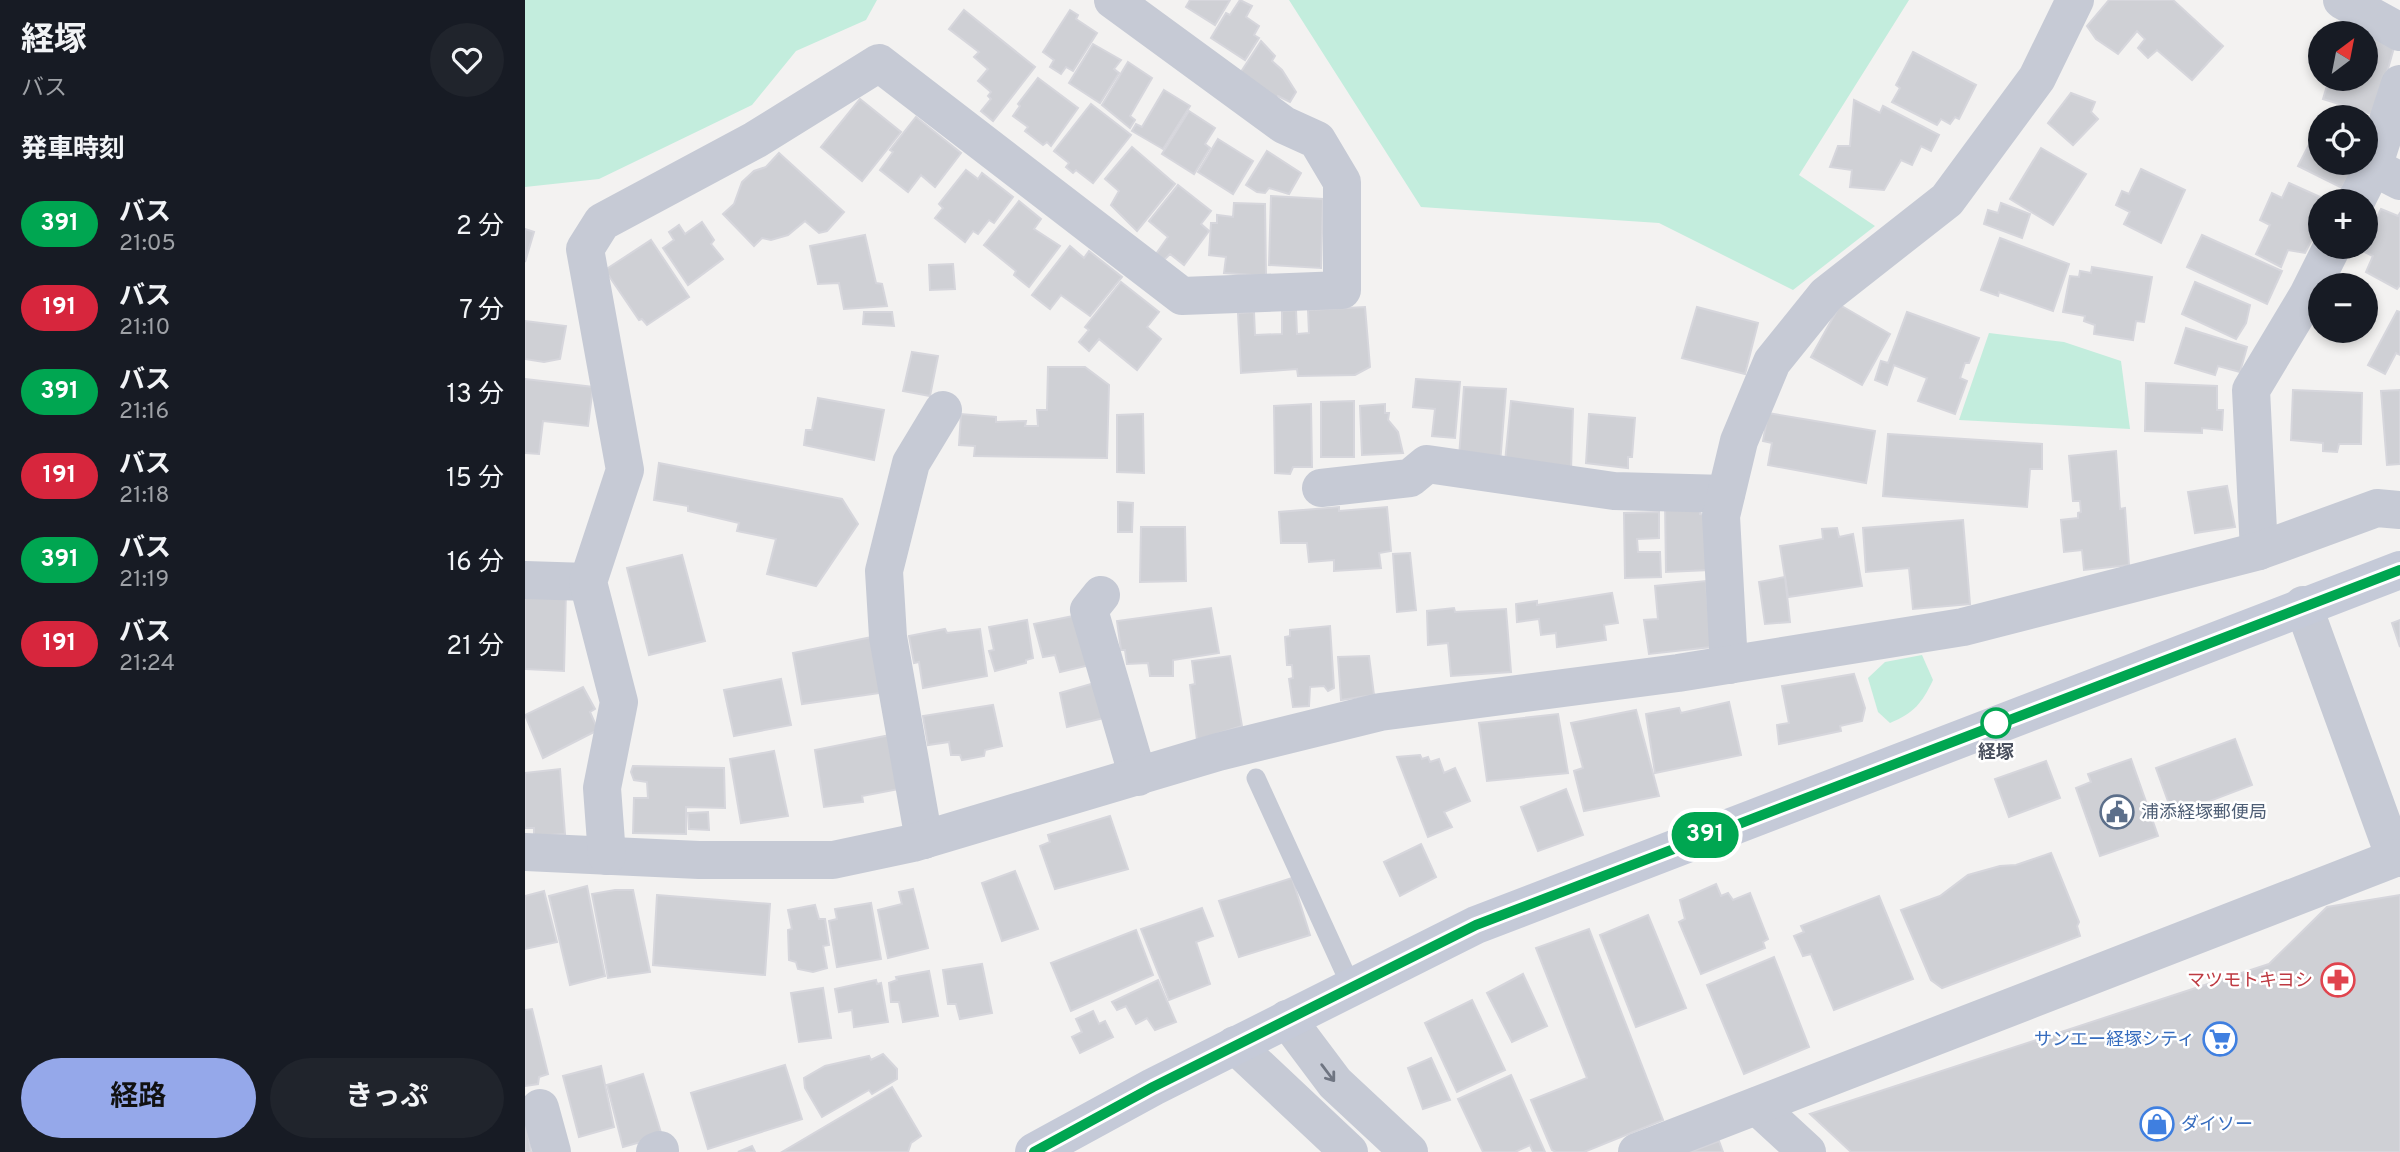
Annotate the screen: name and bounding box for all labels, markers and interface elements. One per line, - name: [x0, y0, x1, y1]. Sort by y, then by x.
- text: 経塚: [21, 21, 87, 63]
- north arrow: [2308, 21, 2378, 91]
- map controls: [2308, 21, 2378, 343]
- button: heart: [430, 23, 504, 97]
- text: バス: [21, 75, 67, 104]
- button: locate: [2308, 105, 2378, 175]
- text: 発車時刻: [21, 134, 125, 167]
- button: +: [2308, 189, 2378, 259]
- text: バス: [119, 197, 171, 230]
- text: 391: [40, 209, 79, 239]
- text: 2 分: [456, 211, 504, 244]
- text: 21:05: [119, 230, 176, 259]
- button: −: [2308, 273, 2378, 343]
- text: バス: [119, 281, 171, 314]
- text: 191: [43, 293, 76, 323]
- text: 7 分: [459, 295, 504, 328]
- text: 21:10: [119, 314, 170, 343]
- text: バス: [119, 365, 171, 398]
- text: 391: [40, 377, 79, 407]
- text: 13 分: [447, 379, 504, 412]
- text: 21:16: [119, 398, 169, 427]
- text: バス: [119, 449, 171, 482]
- text: 191: [43, 461, 76, 491]
- text: 15 分: [446, 463, 504, 496]
- text: 21:18: [119, 482, 169, 511]
- text: バス: [119, 533, 171, 566]
- text: 391: [40, 545, 79, 575]
- text: 16 分: [447, 547, 504, 580]
- text: 21:19: [119, 566, 169, 595]
- text: バス: [119, 617, 171, 650]
- text: 191: [43, 629, 76, 659]
- text: 21 分: [446, 631, 504, 664]
- text: 21:24: [119, 650, 175, 679]
- marker: 経塚: [1981, 708, 2011, 738]
- place label: 経塚: [1978, 742, 2014, 765]
- public building icon: 浦添経塚郵便局: [2098, 793, 2136, 831]
- place label: 浦添経塚郵便局: [2141, 802, 2267, 825]
- line badge: 391: [1665, 812, 1745, 858]
- text: 391: [1686, 820, 1724, 850]
- pharmacy icon: マツモトキヨシ: [2319, 961, 2357, 999]
- place label: マツモトキヨシ: [2187, 970, 2313, 993]
- supermarket icon: サンエー経塚シティ: [2201, 1020, 2239, 1058]
- place label: サンエー経塚シティ: [2034, 1029, 2195, 1052]
- button: 経路: [21, 1058, 256, 1138]
- button: きっぷ: [270, 1058, 504, 1138]
- one-way arrow: [1320, 1063, 1335, 1082]
- shop icon: ダイソー: [2138, 1105, 2176, 1143]
- place label: ダイソー: [2181, 1114, 2253, 1137]

